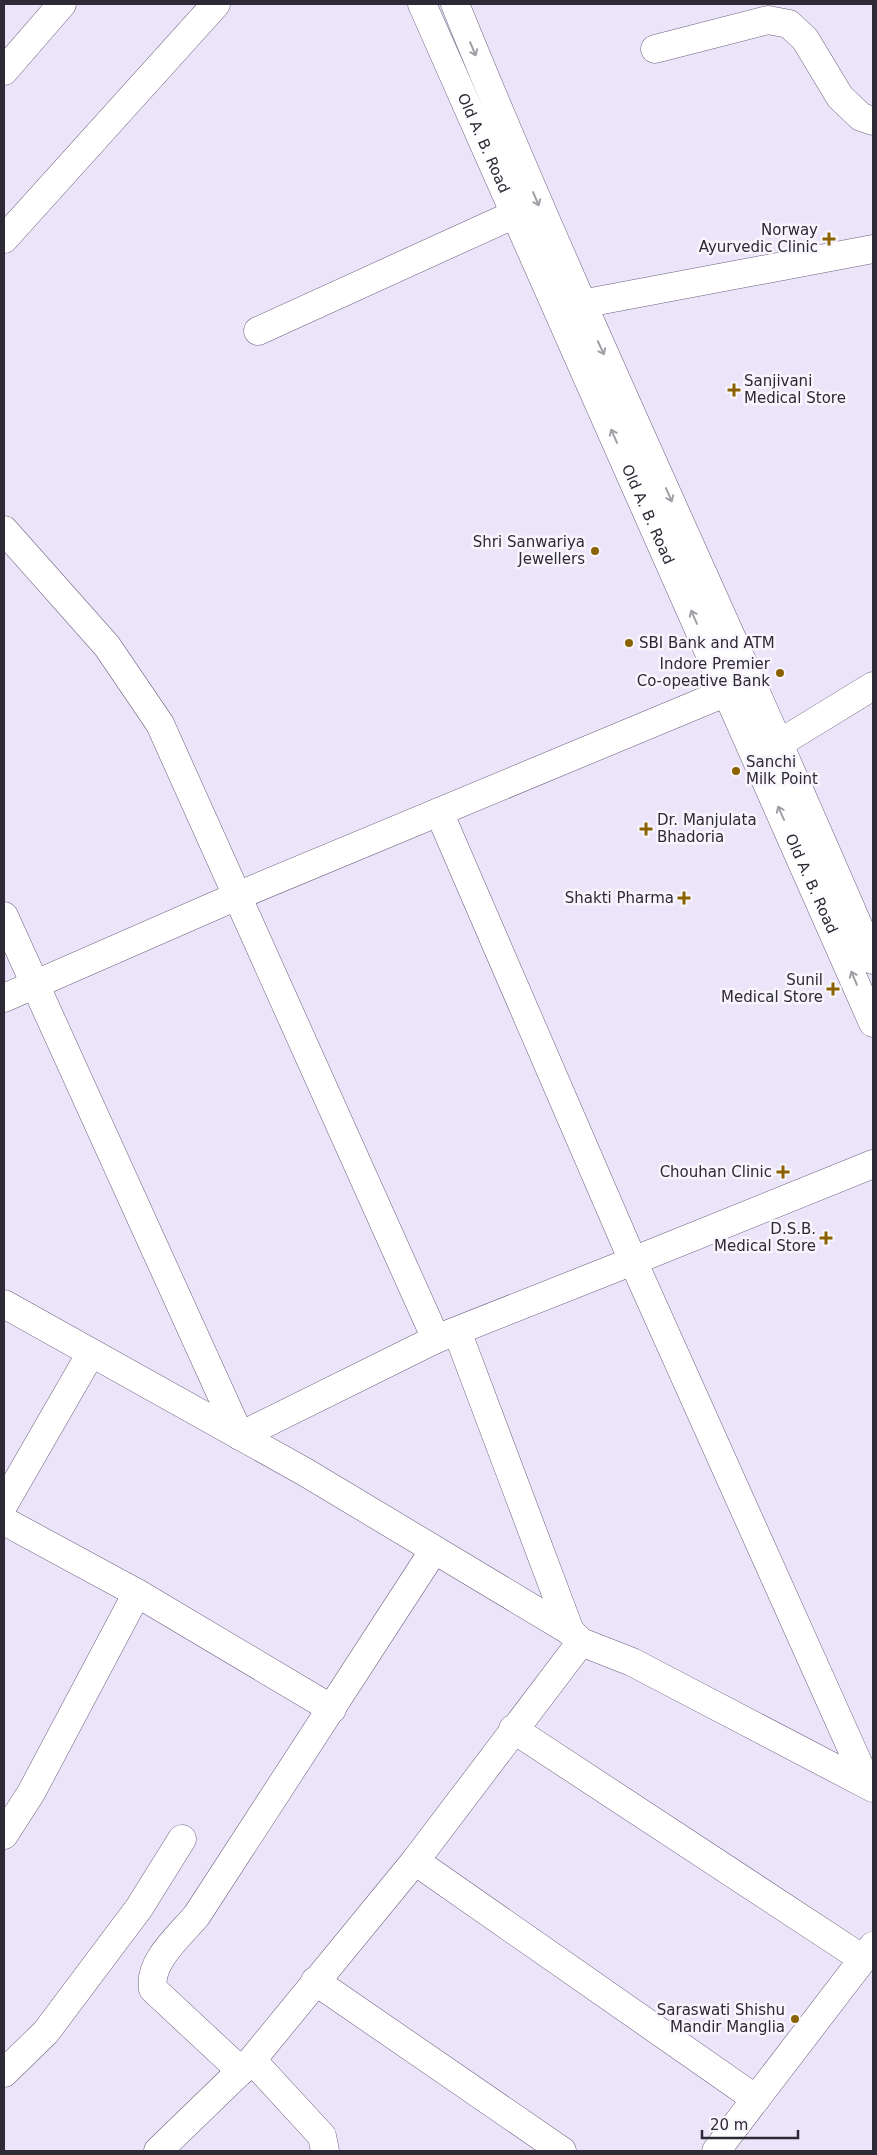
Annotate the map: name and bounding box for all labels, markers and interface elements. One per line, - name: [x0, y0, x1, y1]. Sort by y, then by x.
- one-way arrow: [469, 41, 479, 56]
- street label: Old A. B. Road: [454, 90, 513, 196]
- one-way arrow: [533, 191, 542, 206]
- place label: Norway Ayurvedic Clinic: [699, 221, 818, 256]
- marker: Norway Ayurvedic Clinic: [822, 232, 836, 246]
- one-way arrow: [596, 340, 606, 355]
- place label: Sanjivani Medical Store: [744, 372, 846, 407]
- marker: Sanjivani Medical Store: [728, 384, 740, 396]
- one-way arrow: [608, 429, 618, 444]
- street label: Old A. B. Road: [618, 462, 678, 567]
- one-way arrow: [665, 487, 675, 502]
- place label: Shri Sanwariya Jewellers: [473, 533, 585, 568]
- marker: Shri Sanwariya Jewellers: [589, 545, 601, 557]
- one-way arrow: [688, 610, 698, 625]
- place label: SBI Bank and ATM: [639, 634, 775, 652]
- marker: SBI Bank and ATM: [623, 637, 635, 649]
- place label: Indore Premier Co-opeative Bank: [637, 655, 771, 690]
- marker: Indore Premier Co-opeative Bank: [774, 667, 786, 679]
- place label: Sanchi Milk Point: [746, 753, 818, 788]
- marker: Sanchi Milk Point: [730, 765, 742, 777]
- one-way arrow: [776, 806, 786, 821]
- place label: Dr. Manjulata Bhadoria: [657, 811, 757, 846]
- marker: Dr. Manjulata Bhadoria: [639, 822, 653, 836]
- street label: Old A. B. Road: [781, 831, 841, 936]
- place label: Shakti Pharma: [565, 889, 674, 907]
- marker: Shakti Pharma: [678, 892, 690, 904]
- place label: Sunil Medical Store: [721, 971, 823, 1006]
- one-way arrow: [848, 971, 858, 986]
- marker: Sunil Medical Store: [827, 983, 839, 995]
- place label: Chouhan Clinic: [660, 1163, 772, 1181]
- marker: Chouhan Clinic: [776, 1165, 790, 1179]
- place label: D.S.B. Medical Store: [714, 1220, 816, 1255]
- marker: D.S.B. Medical Store: [820, 1232, 832, 1244]
- place label: Saraswati Shishu Mandir Manglia: [657, 2001, 785, 2036]
- marker: Saraswati Shishu Mandir Manglia: [789, 2013, 801, 2025]
- scale bar: [702, 2108, 798, 2140]
- text: 20 m: [710, 2116, 748, 2134]

